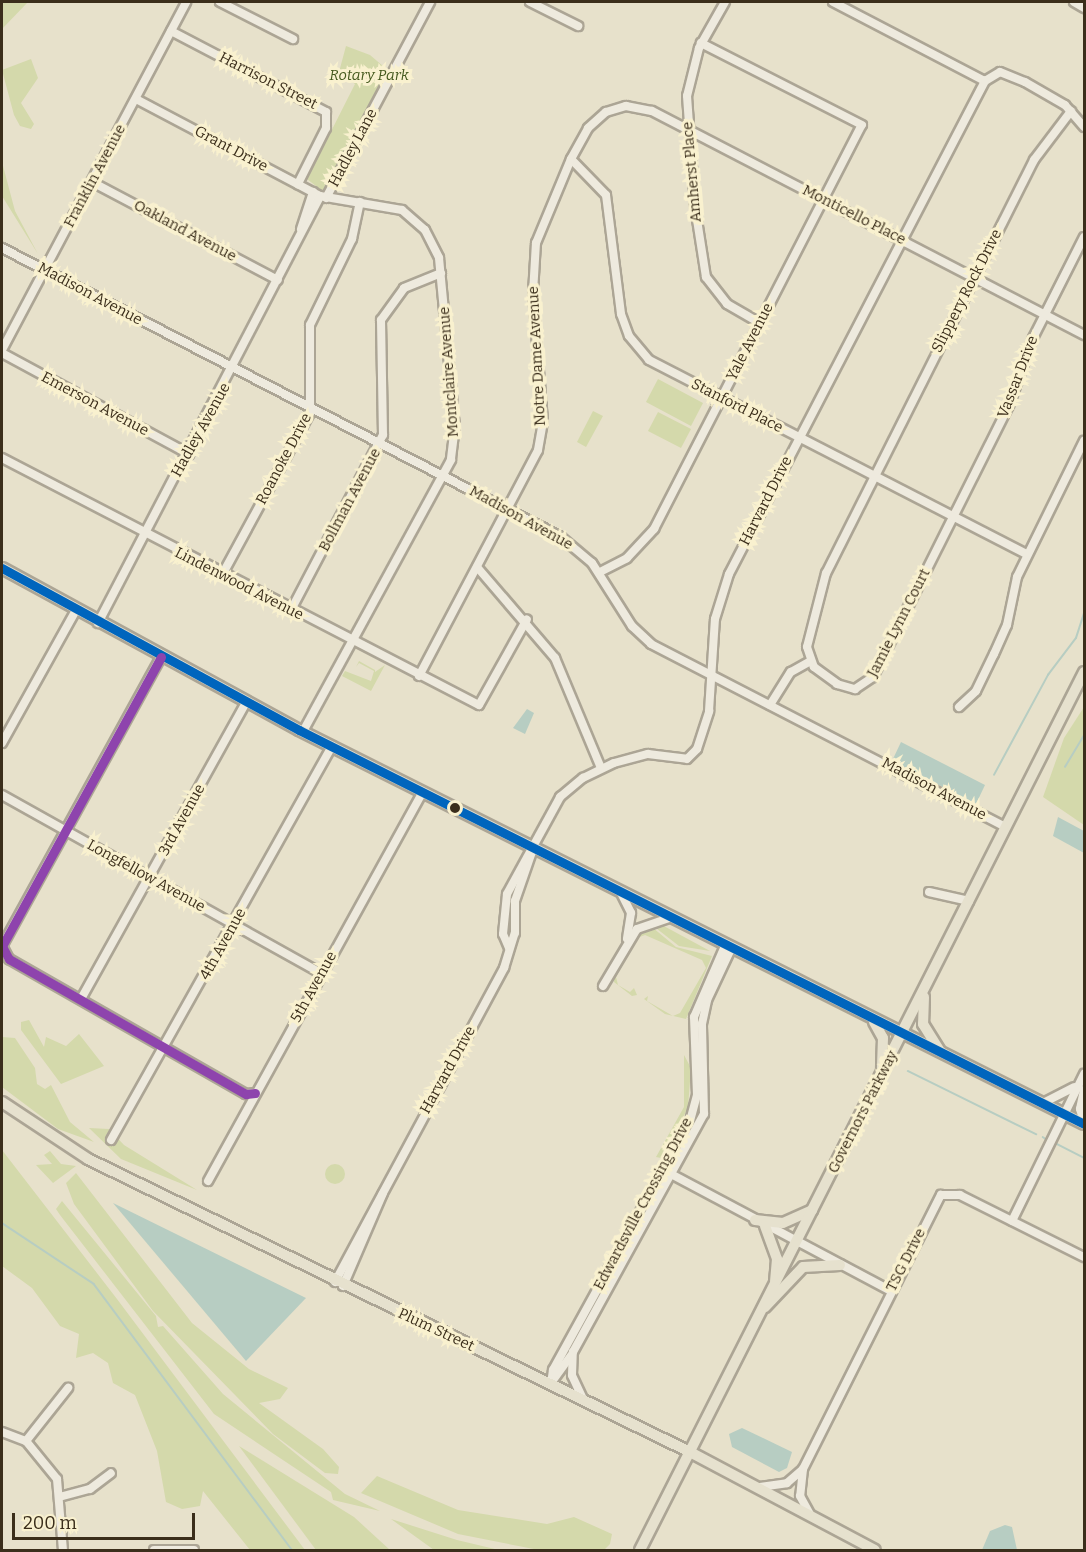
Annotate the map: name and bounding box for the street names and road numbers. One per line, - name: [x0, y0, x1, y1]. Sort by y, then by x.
- street label: Harrison Street: [216, 48, 320, 114]
- street label: Hadley Lane: [325, 106, 381, 190]
- street label: Franklin Avenue: [60, 121, 130, 231]
- street label: Amherst Place: [679, 121, 705, 223]
- street label: Grant Drive: [191, 122, 271, 176]
- street label: Monticello Place: [799, 181, 909, 249]
- street label: Oakland Avenue: [131, 196, 239, 266]
- street label: Slippery Rock Drive: [928, 226, 1006, 356]
- street label: Madison Avenue: [35, 259, 145, 329]
- street label: Notre Dame Avenue: [524, 286, 550, 426]
- street label: Yale Avenue: [723, 300, 777, 384]
- street label: Montclaire Avenue: [435, 306, 463, 438]
- street label: Vassar Drive: [994, 333, 1042, 421]
- street label: Emerson Avenue: [38, 368, 152, 440]
- street label: Stanford Place: [688, 375, 786, 437]
- street label: Hadley Avenue: [168, 380, 234, 480]
- street label: Roanoke Drive: [252, 410, 316, 508]
- street label: Bollman Avenue: [315, 445, 385, 555]
- street label: Harvard Drive: [736, 453, 796, 549]
- street label: Madison Avenue: [466, 482, 576, 554]
- street label: Lindenwood Avenue: [172, 544, 306, 624]
- street label: Jamie Lynn Court: [864, 566, 934, 680]
- street label: Madison Avenue: [879, 754, 989, 824]
- street label: 3rd Avenue: [155, 781, 209, 859]
- street label: Longfellow Avenue: [84, 836, 208, 916]
- street label: 4th Avenue: [196, 905, 250, 983]
- street label: 5th Avenue: [287, 948, 341, 1026]
- street label: Harvard Drive: [416, 1023, 480, 1117]
- street label: Governors Parkway: [824, 1048, 902, 1176]
- street label: Edwardsville Crossing Drive: [590, 1115, 696, 1293]
- street label: TSG Drive: [882, 1225, 930, 1295]
- street label: Plum Street: [395, 1305, 477, 1355]

